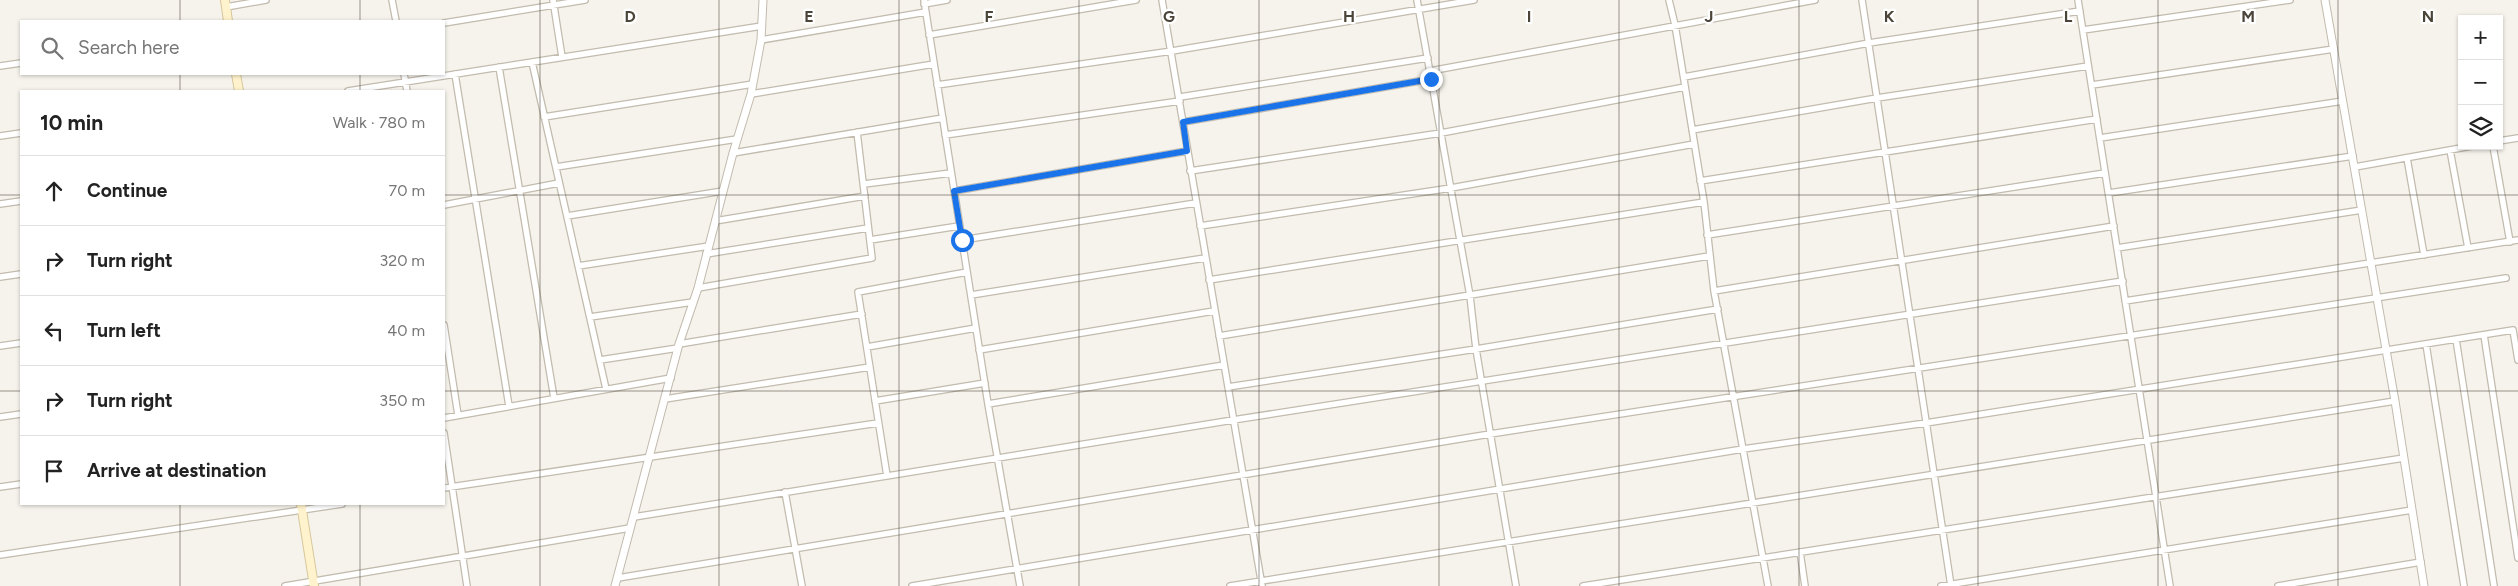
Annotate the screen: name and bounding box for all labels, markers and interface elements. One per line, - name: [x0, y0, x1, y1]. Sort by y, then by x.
- text: D: [624, 7, 636, 26]
- text: E: [804, 7, 814, 26]
- text: F: [985, 7, 994, 26]
- text: G: [1163, 7, 1175, 26]
- text: H: [1343, 7, 1355, 26]
- text: I: [1527, 7, 1531, 26]
- text: J: [1705, 7, 1713, 26]
- text: K: [1884, 7, 1895, 26]
- text: L: [2064, 7, 2073, 26]
- text: M: [2241, 7, 2255, 26]
- text: N: [2422, 7, 2434, 26]
- map controls: [2458, 15, 2503, 150]
- button: +: [2458, 15, 2503, 60]
- search box: [20, 20, 445, 75]
- icon: search: [38, 34, 66, 62]
- text: Search here: [78, 36, 180, 59]
- button: −: [2458, 60, 2503, 105]
- route end: [1420, 68, 1443, 91]
- button: layers: [2458, 105, 2503, 150]
- text: 10 min: [40, 110, 103, 135]
- text: Walk · 780 m: [333, 113, 425, 132]
- icon: ahead: [40, 177, 68, 205]
- text: Continue: [87, 179, 167, 202]
- text: 70 m: [389, 181, 425, 200]
- route start: [951, 229, 974, 252]
- icon: right: [40, 247, 68, 275]
- text: Turn right: [87, 249, 173, 272]
- text: 320 m: [380, 251, 425, 270]
- icon: left: [40, 317, 68, 345]
- text: Turn left: [87, 319, 161, 342]
- text: 40 m: [387, 321, 425, 340]
- icon: right: [40, 387, 68, 415]
- text: Turn right: [87, 389, 173, 412]
- text: 350 m: [379, 391, 425, 410]
- icon: arrive: [40, 457, 68, 485]
- text: Arrive at destination: [87, 459, 266, 482]

